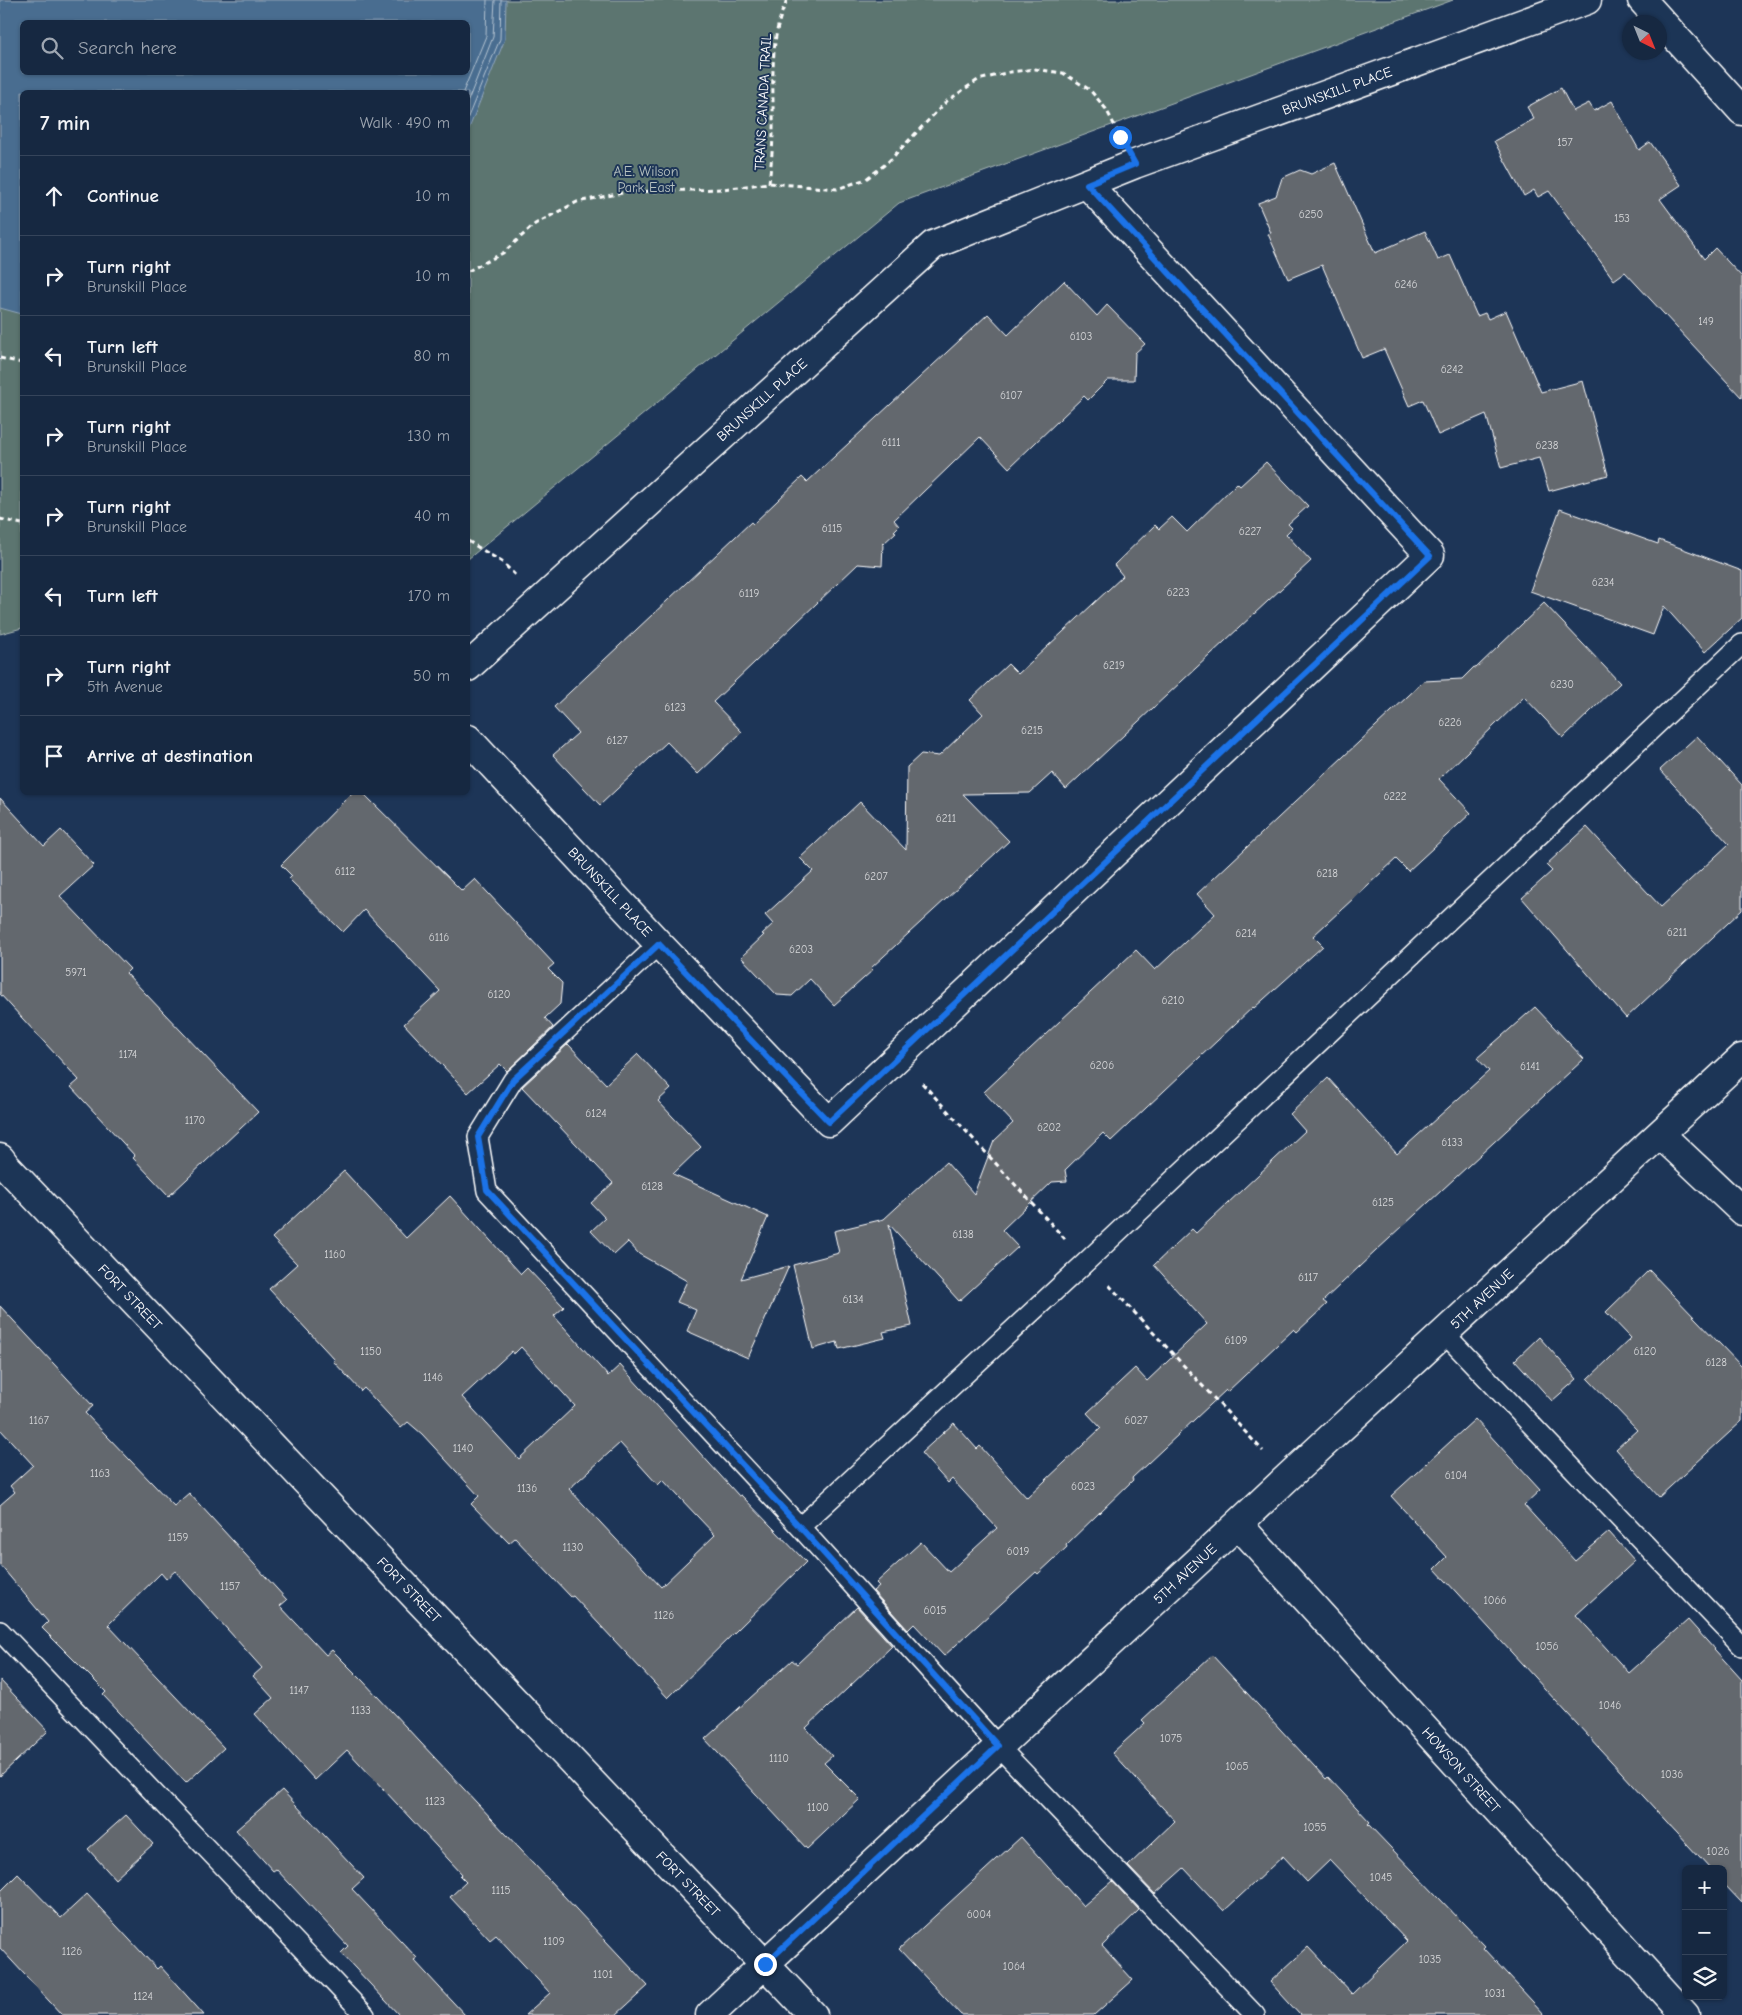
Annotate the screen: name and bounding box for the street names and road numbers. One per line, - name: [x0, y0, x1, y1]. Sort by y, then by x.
- street label: TRANS CANADA TRAIL: [751, 33, 775, 171]
- street label: BRUNSKILL PLACE: [1280, 63, 1394, 119]
- street label: BRUNSKILL PLACE: [713, 355, 811, 445]
- street label: BRUNSKILL PLACE: [564, 844, 656, 940]
- street label: FORT STREET: [94, 1261, 166, 1334]
- street label: 5TH AVENUE: [1447, 1265, 1517, 1333]
- street label: 5TH AVENUE: [1150, 1540, 1220, 1608]
- street label: FORT STREET: [373, 1554, 445, 1627]
- street label: HOWSON STREET: [1418, 1724, 1504, 1817]
- street label: FORT STREET: [652, 1848, 724, 1921]

